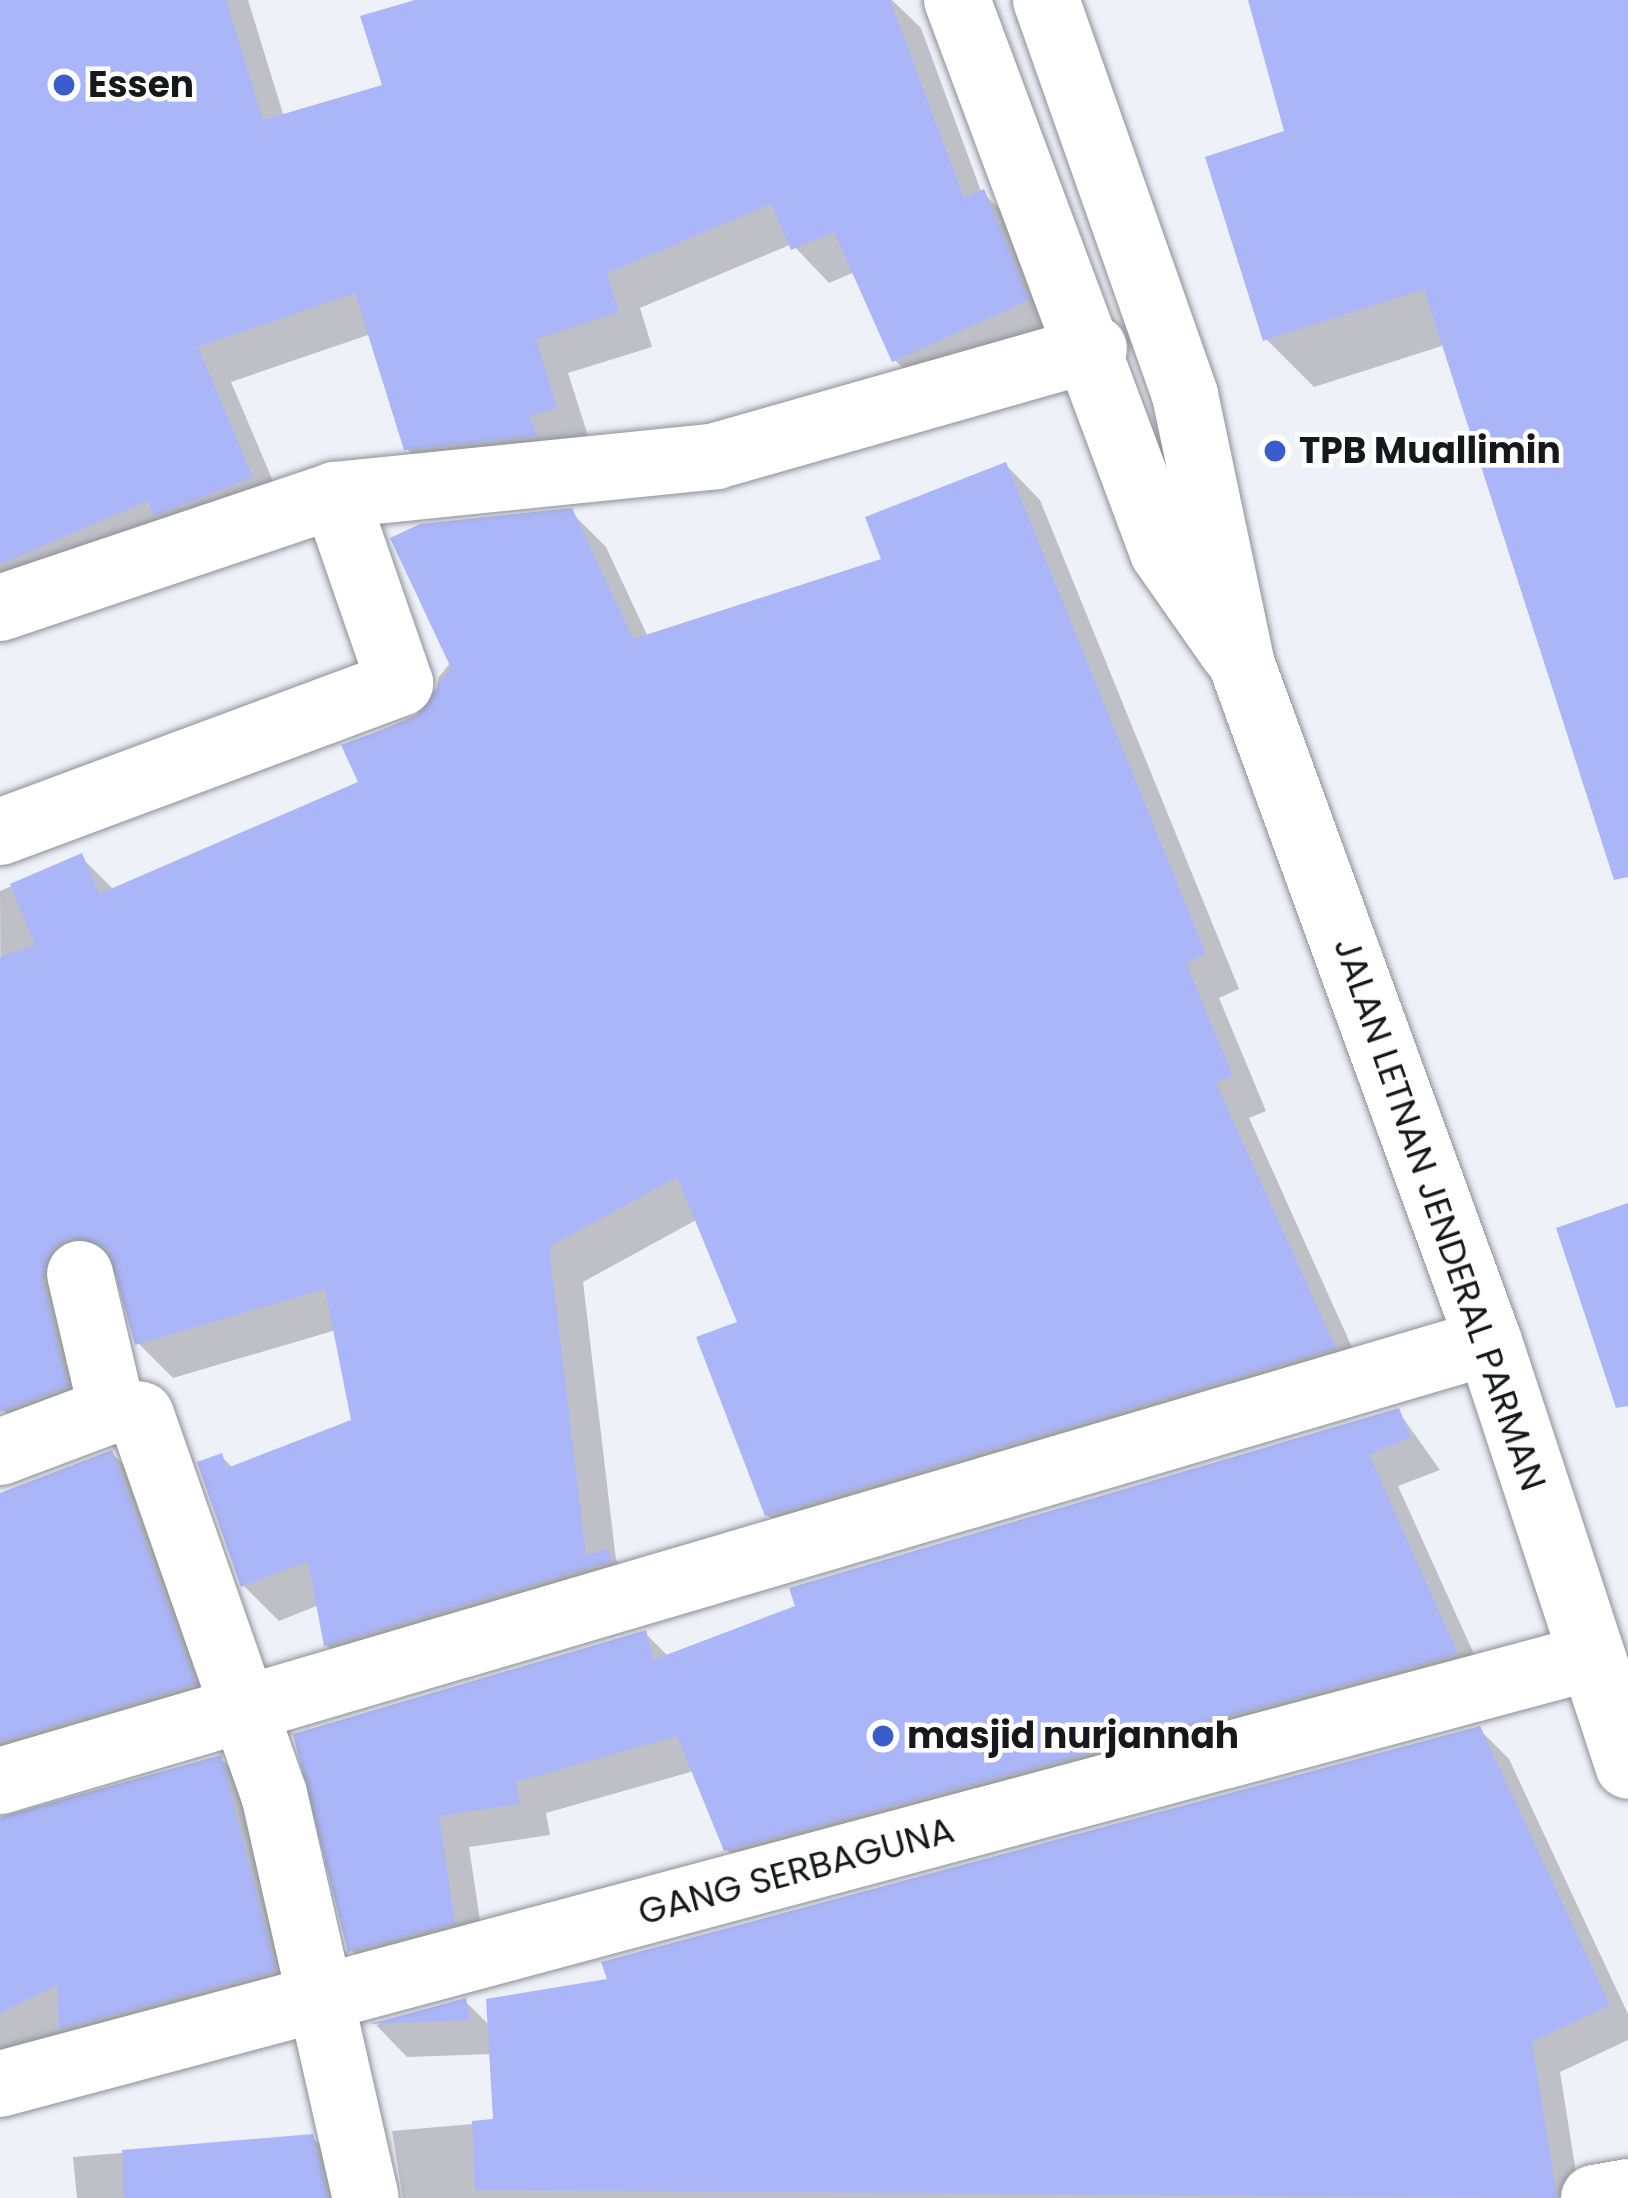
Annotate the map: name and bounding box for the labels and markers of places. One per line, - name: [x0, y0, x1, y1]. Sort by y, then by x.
- place label: Essen: [88, 63, 194, 107]
- marker: Essen: [51, 72, 77, 98]
- place label: TPB Muallimin: [1299, 429, 1561, 473]
- marker: TPB Muallimin: [1262, 438, 1288, 464]
- place label: masjid nurjannah: [907, 1714, 1239, 1758]
- marker: masjid nurjannah: [870, 1723, 896, 1749]

